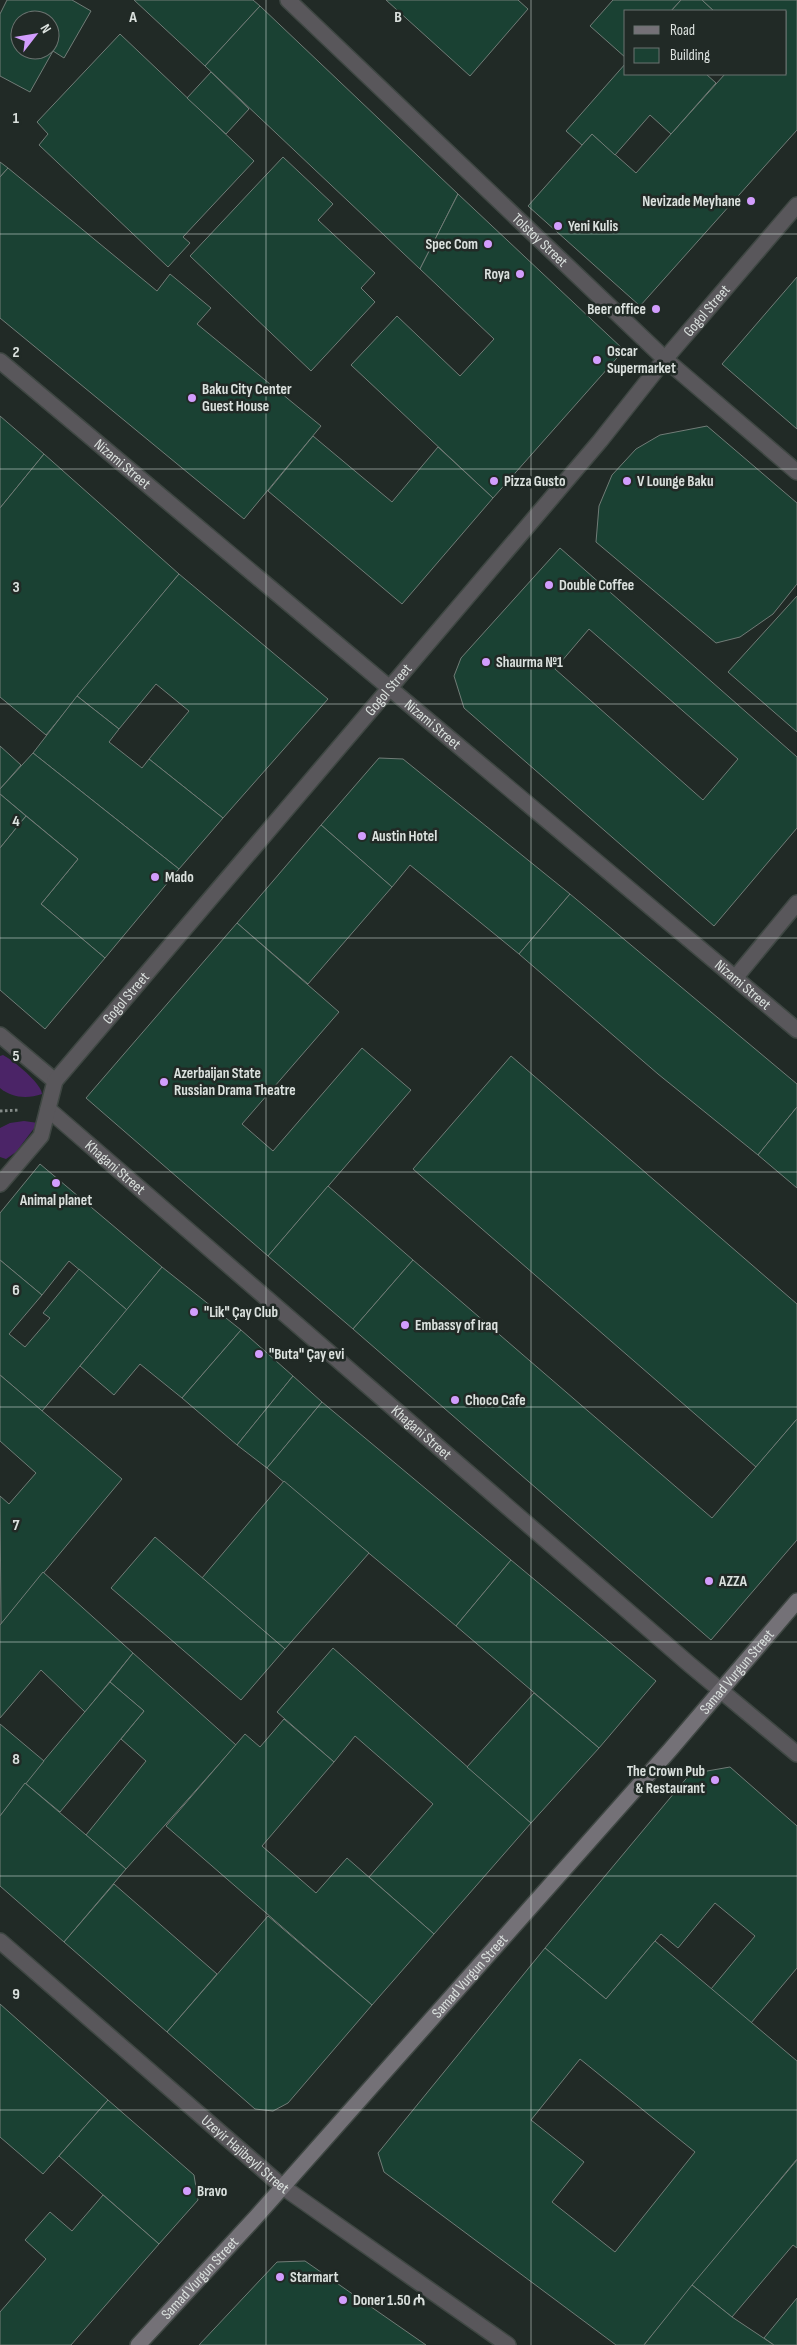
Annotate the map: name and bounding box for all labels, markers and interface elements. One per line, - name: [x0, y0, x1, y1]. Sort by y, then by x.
- text: A: [128, 8, 137, 27]
- text: B: [394, 8, 402, 27]
- north arrow: [10, 10, 60, 60]
- legend: [624, 10, 787, 75]
- text: N: [37, 21, 55, 36]
- text: Road: [670, 21, 695, 40]
- text: Building: [670, 46, 710, 65]
- text: 1: [13, 109, 20, 128]
- place label: Nevizade Meyhane: [642, 192, 741, 211]
- marker: Nevizade Meyhane: [745, 195, 757, 207]
- street label: Tolstoy Street: [508, 209, 572, 272]
- place label: Yeni Kulis: [568, 217, 619, 236]
- marker: Yeni Kulis: [552, 220, 564, 232]
- place label: Spec Com: [426, 235, 478, 254]
- marker: Spec Com: [482, 238, 494, 250]
- place label: Roya: [484, 265, 510, 284]
- marker: Roya: [514, 268, 526, 280]
- street label: Gogol Street: [679, 281, 735, 341]
- place label: Beer office: [587, 300, 646, 319]
- marker: Beer office: [650, 303, 662, 315]
- place label: Oscar Supermarket: [607, 342, 676, 378]
- text: 2: [12, 343, 20, 362]
- marker: Oscar Supermarket: [591, 354, 603, 366]
- place label: Baku City Center Guest House: [202, 380, 292, 416]
- marker: Baku City Center Guest House: [186, 392, 198, 404]
- street label: Nizami Street: [90, 435, 155, 494]
- place label: Pizza Gusto: [504, 472, 565, 491]
- place label: V Lounge Baku: [637, 472, 713, 491]
- marker: Pizza Gusto: [488, 475, 500, 487]
- marker: V Lounge Baku: [621, 475, 633, 487]
- place label: Double Coffee: [559, 576, 634, 595]
- text: 3: [12, 578, 20, 597]
- marker: Double Coffee: [543, 579, 555, 591]
- place label: Shaurma №1: [496, 653, 563, 672]
- marker: Shaurma №1: [480, 656, 492, 668]
- street label: Gogol Street: [361, 660, 417, 720]
- street label: Nizami Street: [400, 695, 465, 754]
- text: 4: [12, 812, 20, 831]
- place label: Austin Hotel: [371, 827, 437, 846]
- marker: Austin Hotel: [356, 830, 368, 842]
- place label: Mado: [165, 868, 194, 887]
- marker: Mado: [149, 871, 161, 883]
- street label: Nizami Street: [710, 956, 775, 1014]
- street label: Gogol Street: [99, 968, 154, 1028]
- text: 5: [12, 1047, 20, 1066]
- place label: Azerbaijan State Russian Drama Theatre: [173, 1064, 296, 1100]
- marker: Azerbaijan State Russian Drama Theatre: [158, 1076, 170, 1088]
- street label: Khagani Street: [81, 1136, 149, 1199]
- marker: Animal planet: [50, 1177, 62, 1189]
- place label: Animal planet: [19, 1191, 92, 1210]
- text: 6: [12, 1281, 20, 1300]
- place label: "Lik" Çay Club: [204, 1303, 278, 1322]
- marker: "Lik" Çay Club: [188, 1306, 200, 1318]
- place label: Embassy of Iraq: [415, 1316, 498, 1335]
- marker: Embassy of Iraq: [399, 1319, 411, 1331]
- place label: "Buta" Çay evi: [269, 1345, 344, 1364]
- marker: "Buta" Çay evi: [253, 1348, 265, 1360]
- place label: Choco Cafe: [465, 1391, 526, 1410]
- marker: Choco Cafe: [449, 1394, 461, 1406]
- street label: Khagani Street: [387, 1401, 456, 1464]
- text: 7: [13, 1516, 20, 1535]
- place label: AZZA: [718, 1572, 748, 1591]
- marker: AZZA: [703, 1575, 715, 1587]
- street label: Samad Vurgun Street: [696, 1625, 779, 1718]
- text: 8: [12, 1750, 20, 1769]
- place label: The Crown Pub & Restaurant: [627, 1762, 705, 1798]
- marker: The Crown Pub & Restaurant: [709, 1774, 721, 1786]
- street label: Samad Vurgun Street: [428, 1930, 512, 2022]
- text: 9: [12, 1985, 20, 2004]
- street label: Uzeyir Hajibeyli Street: [197, 2111, 293, 2199]
- place label: Bravo: [197, 2182, 227, 2201]
- marker: Bravo: [181, 2185, 193, 2197]
- street label: Samad Vurgun Street: [157, 2233, 243, 2324]
- place label: Starmart: [290, 2268, 338, 2287]
- marker: Starmart: [274, 2271, 286, 2283]
- place label: Doner 1.50 ₼: [353, 2291, 425, 2310]
- marker: Doner 1.50 ₼: [337, 2294, 349, 2306]

